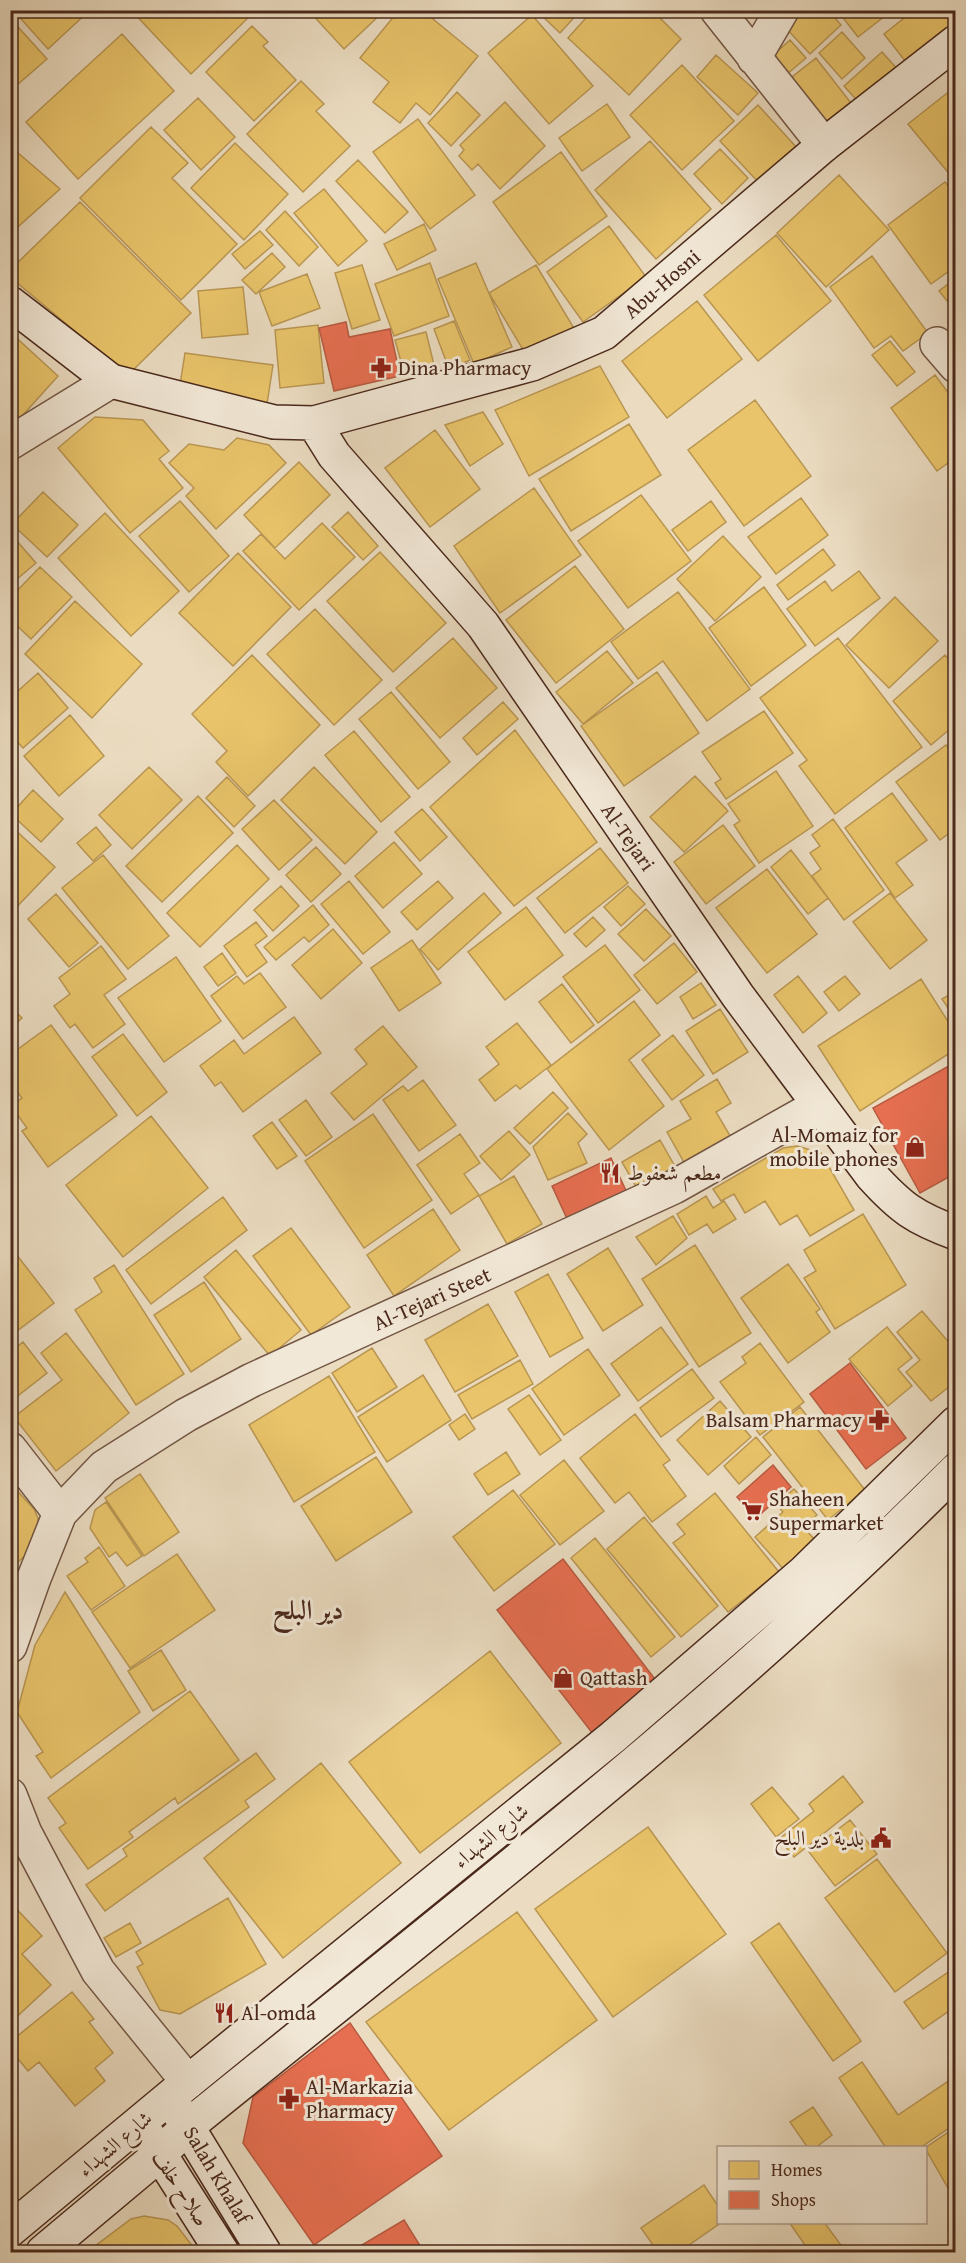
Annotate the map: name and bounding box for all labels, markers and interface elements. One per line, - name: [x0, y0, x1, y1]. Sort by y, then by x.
- street label: Abu-Hosni: [616, 241, 707, 326]
- place label: Dina Pharmacy: [398, 352, 532, 383]
- pharmacy icon: Dina Pharmacy: [369, 356, 393, 380]
- street label: Al-Tejari: [594, 796, 663, 877]
- place label: Al-Momaiz for mobile phones: [769, 1119, 898, 1174]
- shop icon: Al-Momaiz for mobile phones: [903, 1135, 927, 1159]
- place label: مطعم شعفوط: [627, 1157, 721, 1193]
- restaurant icon: مطعم شعفوط: [598, 1161, 622, 1185]
- street label: Al-Tejari Steet: [368, 1258, 496, 1338]
- place label: Balsam Pharmacy: [706, 1404, 863, 1435]
- pharmacy icon: Balsam Pharmacy: [867, 1408, 891, 1432]
- place label: Shaheen Supermarket: [769, 1483, 884, 1538]
- supermarket icon: Shaheen Supermarket: [740, 1499, 764, 1523]
- district label: دير البلح: [273, 1589, 343, 1634]
- place label: Qattash: [580, 1662, 648, 1693]
- shop icon: Qattash: [551, 1666, 575, 1690]
- street label: شارع الشهداء: [446, 1795, 537, 1878]
- place label: بلدية دير البلح: [774, 1822, 864, 1857]
- public building icon: بلدية دير البلح: [869, 1826, 893, 1850]
- place label: Al-omda: [241, 1997, 316, 2028]
- restaurant icon: Al-omda: [212, 2001, 236, 2025]
- place label: Al-Markazia Pharmacy: [306, 2071, 413, 2126]
- pharmacy icon: Al-Markazia Pharmacy: [277, 2087, 301, 2111]
- street label: شارع الشهداء: [70, 2103, 161, 2187]
- street label: Salah Khalaf: [176, 2120, 260, 2231]
- street label: صلاح خلف: [142, 2143, 218, 2234]
- legend: [717, 2146, 927, 2224]
- text: Homes: [771, 2156, 822, 2183]
- text: Shops: [771, 2186, 816, 2213]

